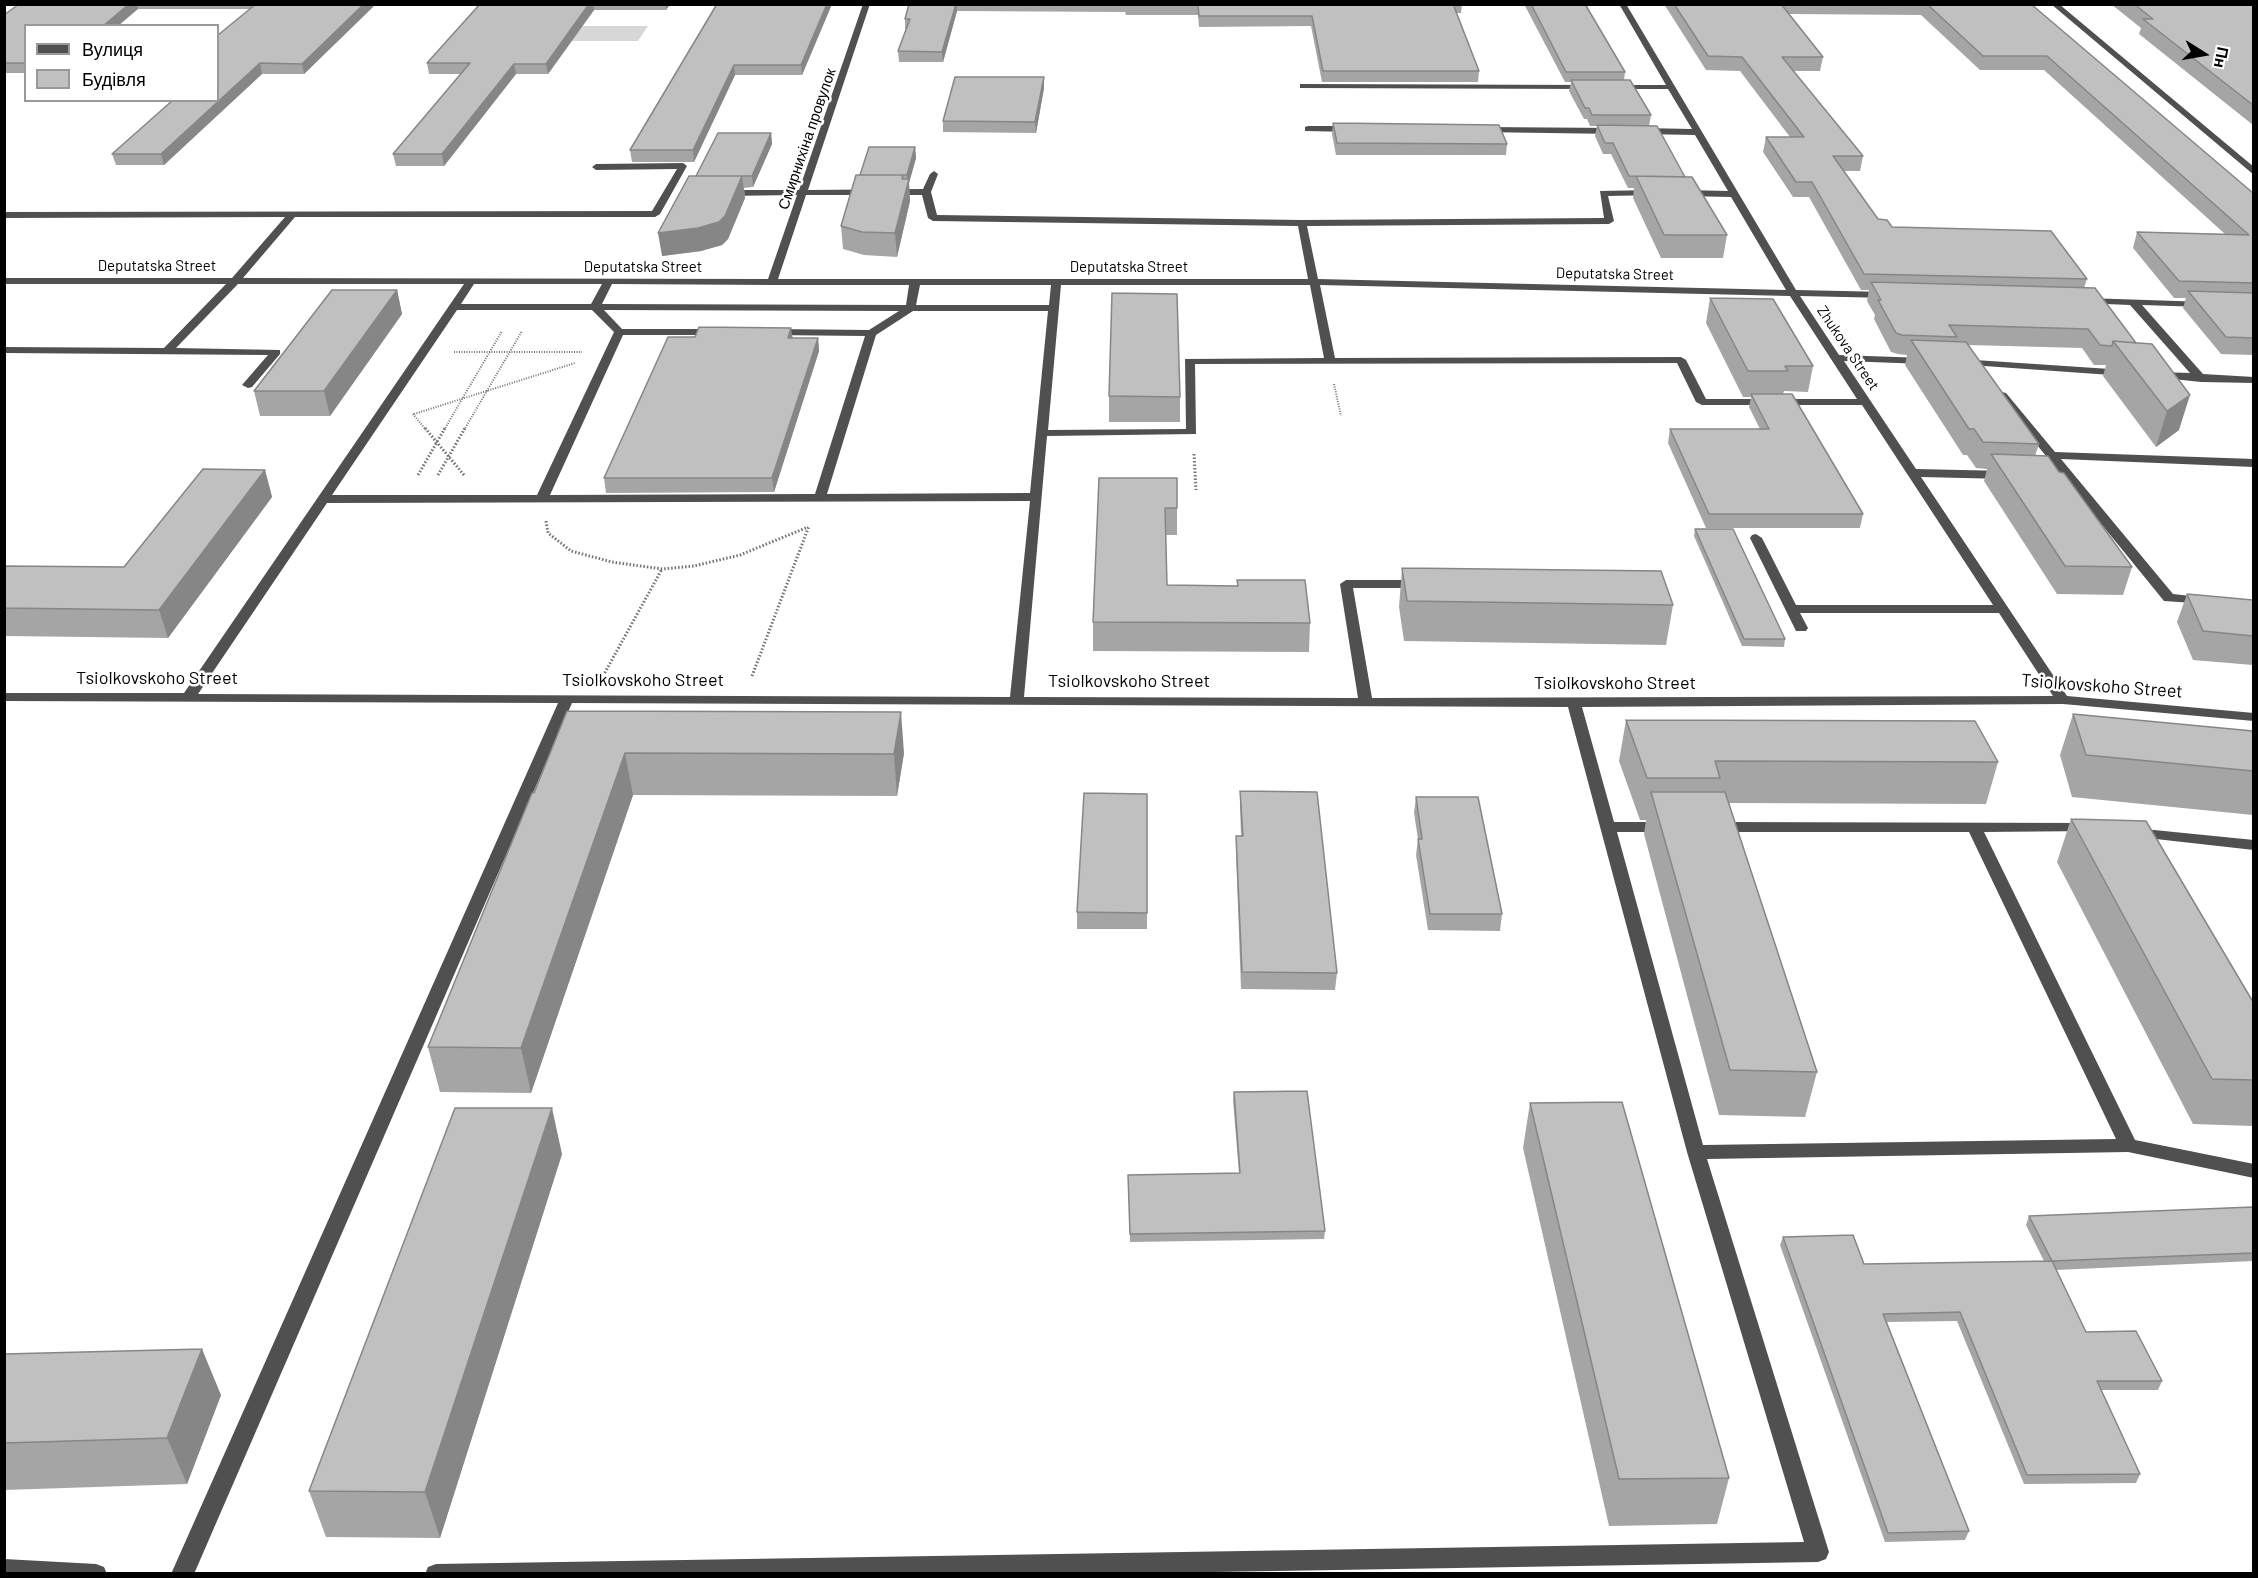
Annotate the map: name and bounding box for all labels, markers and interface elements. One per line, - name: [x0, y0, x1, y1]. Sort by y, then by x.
- legend: [24, 24, 219, 102]
- north arrow: [2174, 24, 2234, 84]
- text: Вулиця: [82, 38, 143, 60]
- text: Пн: [2211, 45, 2234, 70]
- street label: Смирнихіна провулок: [774, 66, 840, 212]
- text: Будівля: [82, 68, 146, 90]
- street label: Deputatska Street: [98, 257, 216, 275]
- street label: Deputatska Street: [584, 258, 702, 276]
- street label: Deputatska Street: [1070, 258, 1188, 276]
- street label: Deputatska Street: [1556, 264, 1674, 284]
- street label: Zhukova Street: [1813, 302, 1883, 394]
- street label: Tsiolkovskoho Street: [76, 667, 238, 689]
- street label: Tsiolkovskoho Street: [562, 669, 724, 691]
- street label: Tsiolkovskoho Street: [1048, 670, 1210, 692]
- street label: Tsiolkovskoho Street: [2020, 670, 2184, 702]
- street label: Tsiolkovskoho Street: [1534, 672, 1696, 694]

